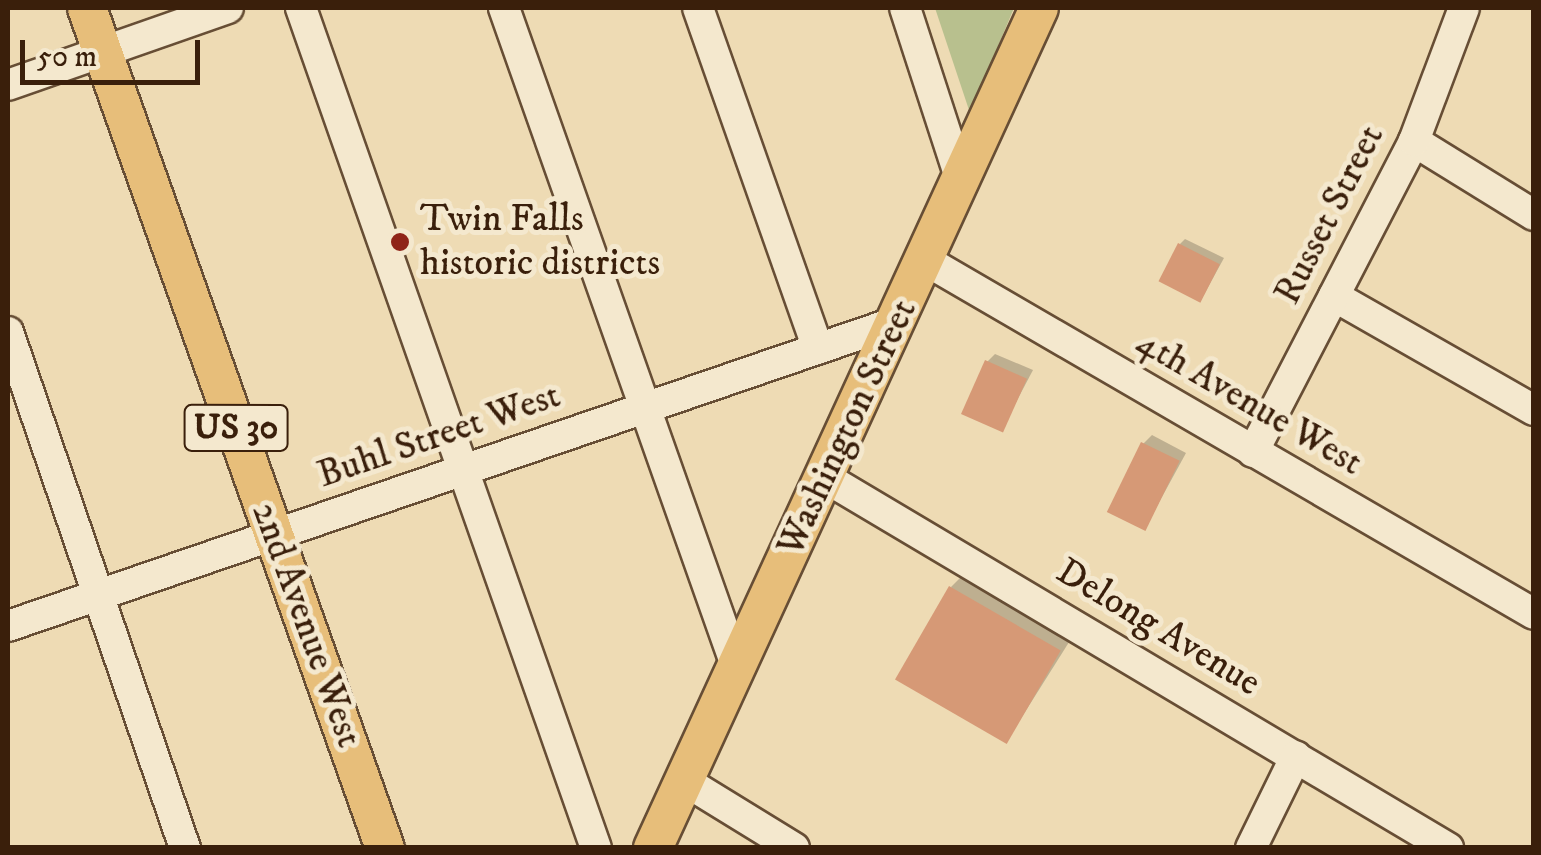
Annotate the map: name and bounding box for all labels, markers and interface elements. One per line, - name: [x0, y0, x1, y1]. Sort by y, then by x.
- scale bar: [25, 20, 205, 82]
- text: 50 m: [37, 39, 97, 76]
- street label: Russet Street: [1265, 118, 1395, 312]
- place label: Twin Falls historic districts: [420, 197, 660, 286]
- marker: Twin Falls historic districts: [389, 231, 411, 253]
- street label: Washington Street: [769, 292, 927, 564]
- street label: 4th Avenue West: [1128, 320, 1370, 486]
- street label: Buhl Street West: [312, 373, 566, 499]
- road number: US 30: [184, 398, 288, 458]
- street label: 2nd Avenue West: [241, 497, 371, 753]
- street label: Delong Avenue: [1048, 549, 1268, 707]

